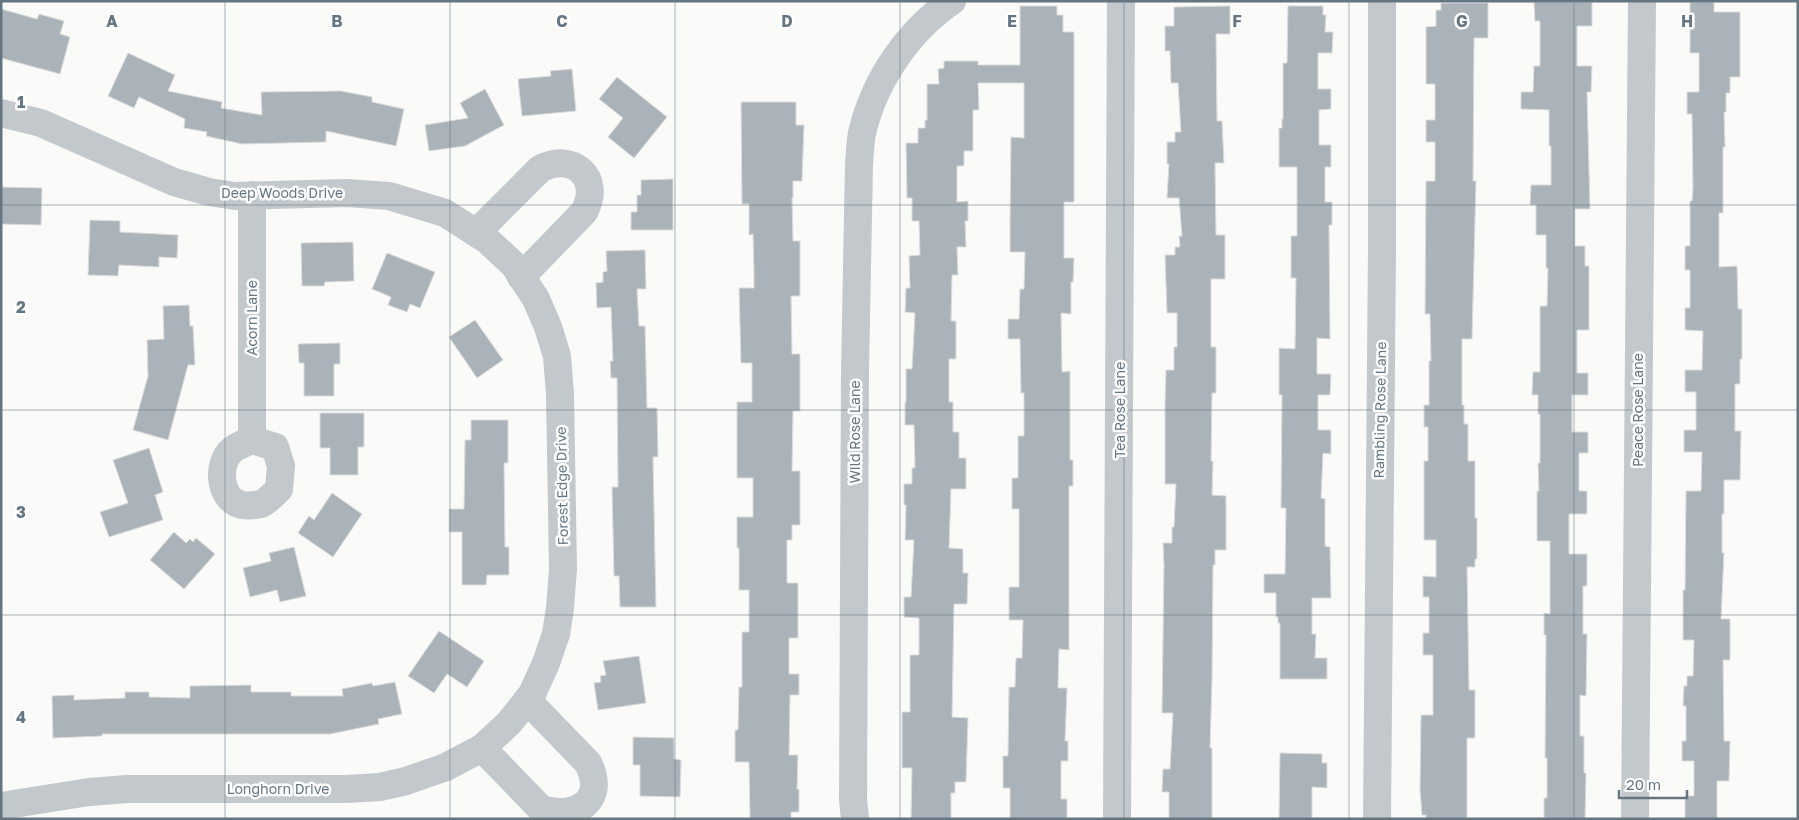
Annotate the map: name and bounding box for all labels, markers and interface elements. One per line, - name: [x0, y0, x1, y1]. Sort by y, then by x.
- text: A: [106, 11, 118, 31]
- text: B: [331, 11, 343, 31]
- text: C: [556, 11, 568, 31]
- text: D: [781, 11, 793, 31]
- text: E: [1007, 11, 1017, 31]
- text: F: [1232, 11, 1242, 31]
- text: G: [1456, 11, 1468, 31]
- text: H: [1681, 11, 1693, 31]
- text: 1: [17, 92, 25, 112]
- street label: Deep Woods Drive: [221, 184, 343, 201]
- street label: Acorn Lane: [243, 280, 260, 356]
- text: 2: [16, 297, 26, 317]
- street label: Rambling Rose Lane: [1370, 341, 1389, 479]
- street label: Peace Rose Lane: [1629, 353, 1646, 467]
- street label: Tea Rose Lane: [1111, 362, 1128, 458]
- street label: Wild Rose Lane: [846, 380, 863, 484]
- street label: Forest Edge Drive: [552, 427, 571, 545]
- text: 3: [16, 502, 26, 522]
- text: 4: [16, 707, 26, 727]
- scale bar: [1619, 768, 1686, 800]
- text: 20 m: [1626, 775, 1661, 793]
- street label: Longhorn Drive: [227, 780, 329, 797]

